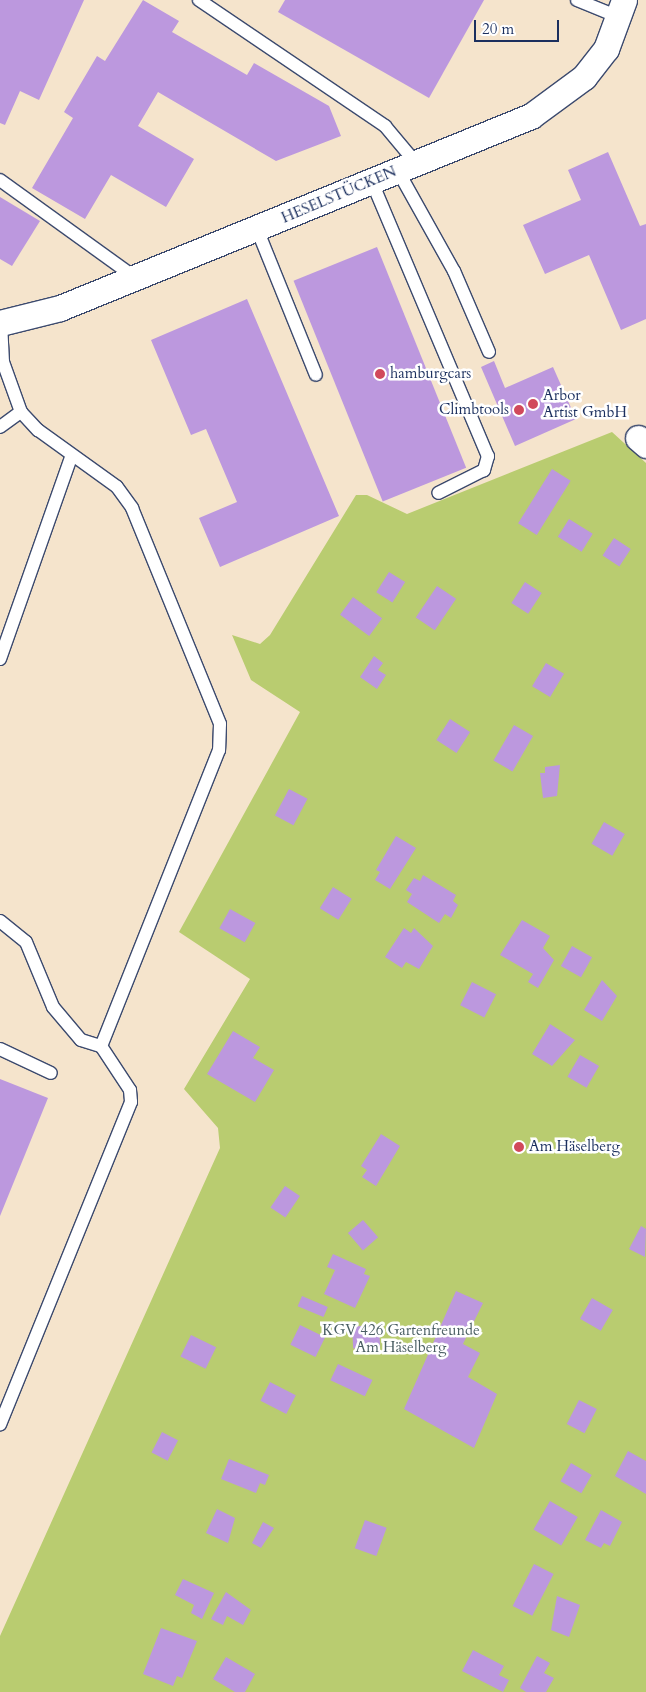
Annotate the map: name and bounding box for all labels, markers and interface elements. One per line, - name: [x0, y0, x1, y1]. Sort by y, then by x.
- scale bar: [476, 10, 561, 42]
- text: 20 m: [482, 19, 514, 39]
- street label: HESELSTÜCKEN: [279, 163, 399, 227]
- place label: hamburgcars: [390, 365, 471, 383]
- marker: hamburgcars: [374, 368, 386, 380]
- place label: Arbor Artist GmbH: [543, 386, 627, 421]
- marker: Arbor Artist GmbH: [527, 398, 539, 410]
- place label: Climbtools: [439, 401, 509, 419]
- marker: Climbtools: [513, 404, 525, 416]
- place label: Am Häselberg: [529, 1138, 620, 1156]
- marker: Am Häselberg: [513, 1141, 525, 1153]
- park label: KGV 426 Gartenfreunde Am Häselberg: [322, 1321, 480, 1356]

